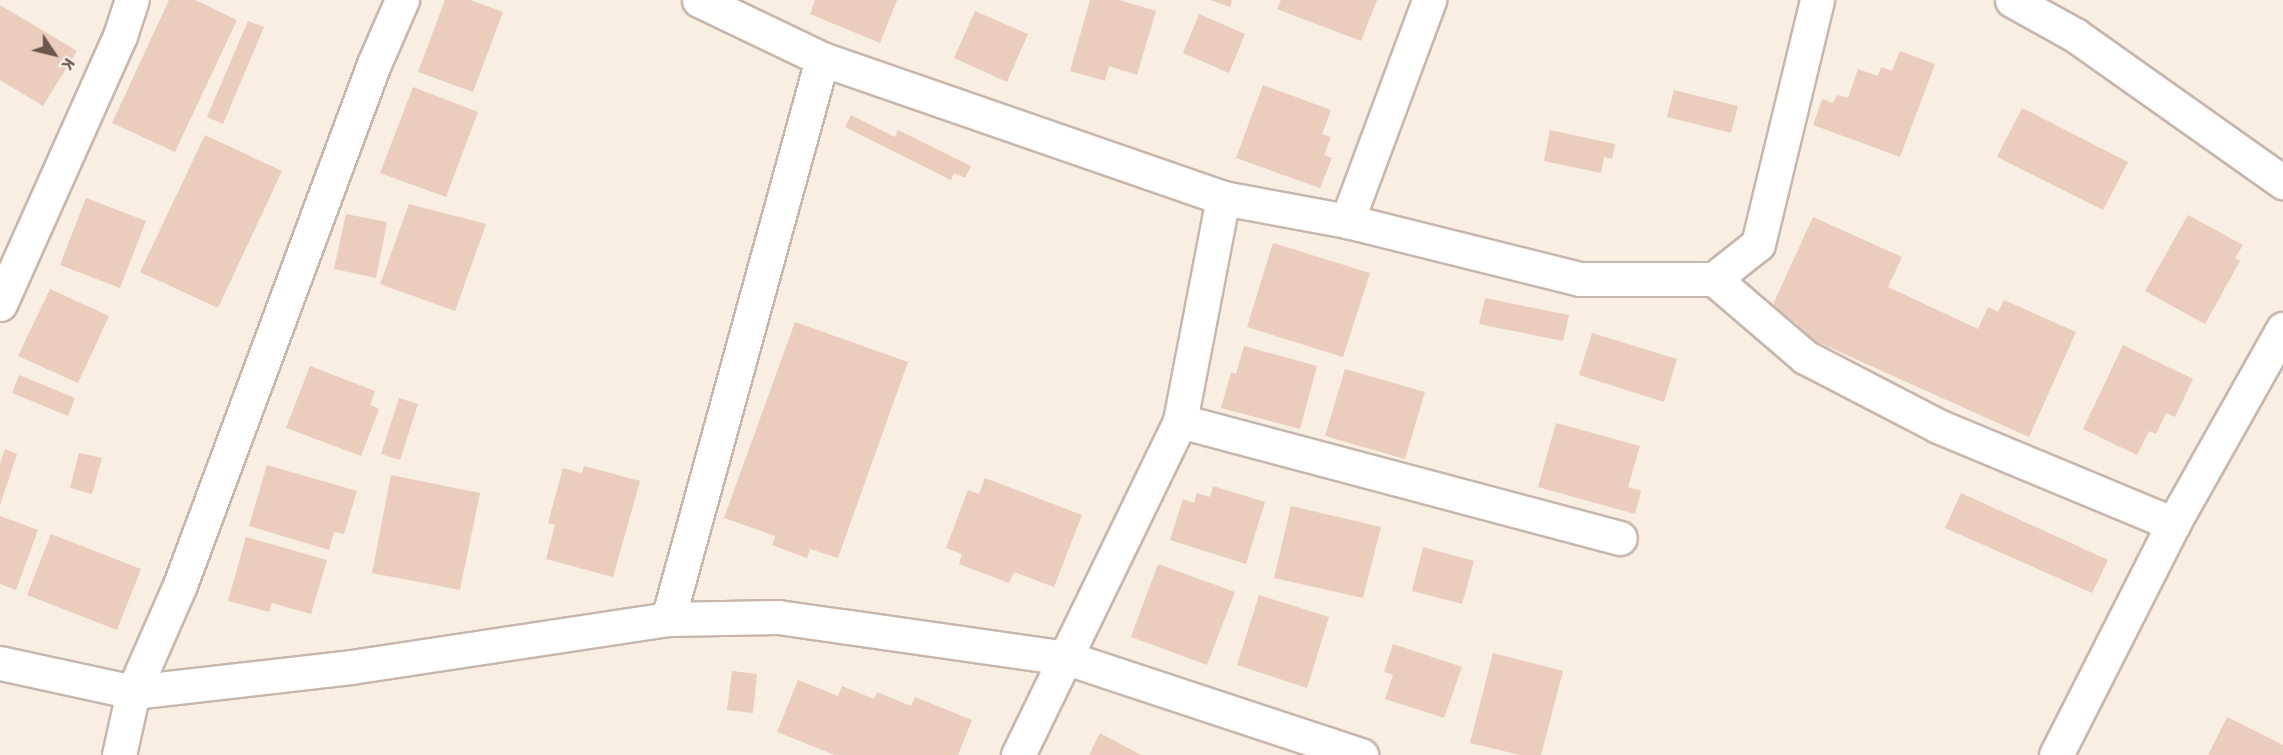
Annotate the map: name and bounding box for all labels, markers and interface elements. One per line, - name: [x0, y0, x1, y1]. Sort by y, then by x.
- north arrow: [24, 24, 84, 84]
- text: K: [58, 55, 80, 74]

